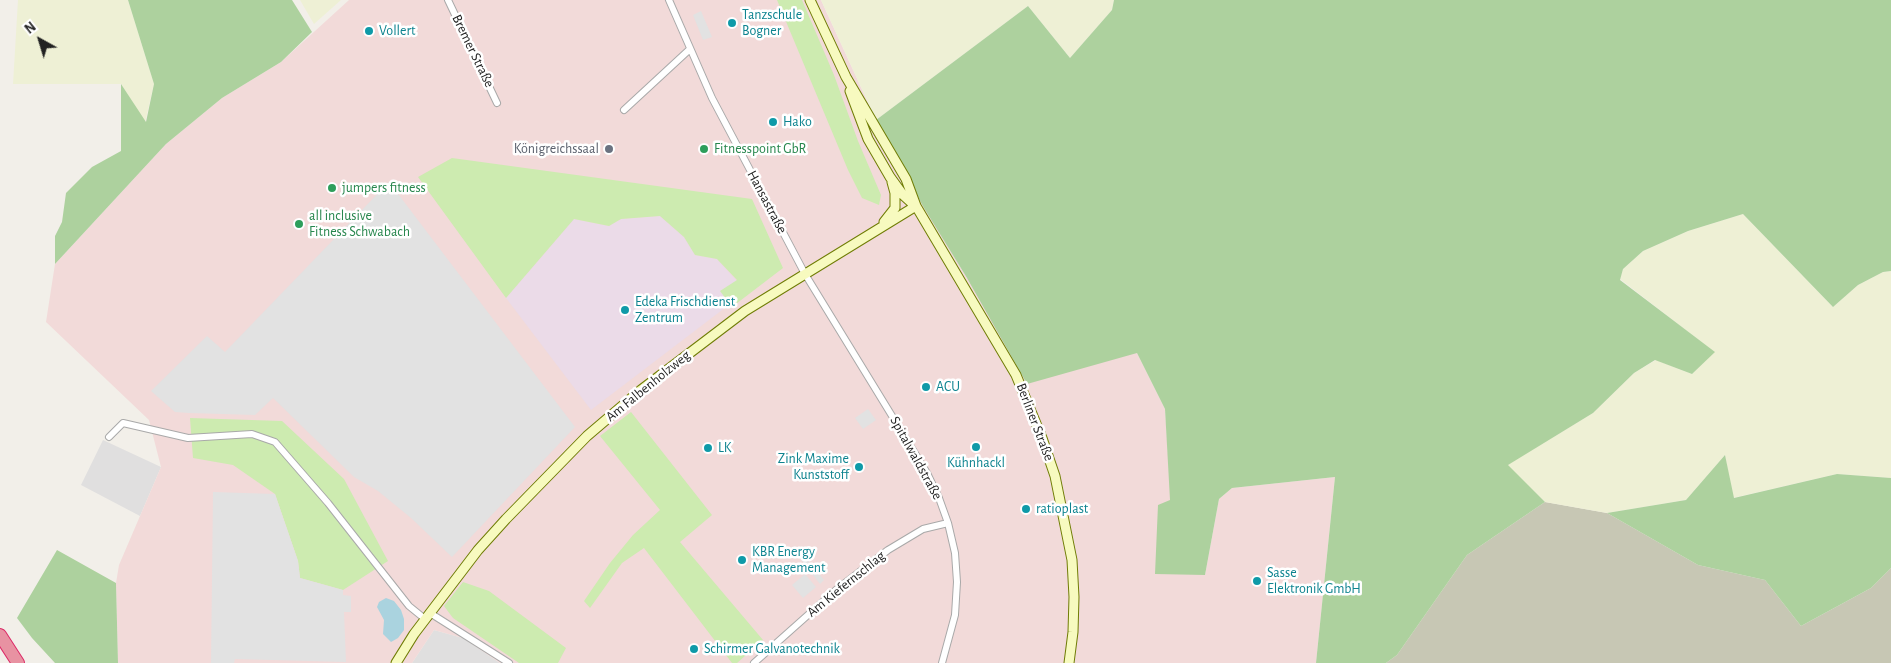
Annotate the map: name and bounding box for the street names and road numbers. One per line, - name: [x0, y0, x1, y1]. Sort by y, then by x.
- street label: Bremer Straße: [448, 12, 498, 90]
- street label: Hansastraße: [743, 168, 791, 236]
- street label: Am Falbenholzweg: [602, 347, 694, 425]
- street label: Berliner Straße: [1012, 381, 1058, 463]
- street label: Spitalwaldstraße: [886, 413, 946, 503]
- street label: Am Kiefernschlag: [804, 547, 888, 621]

